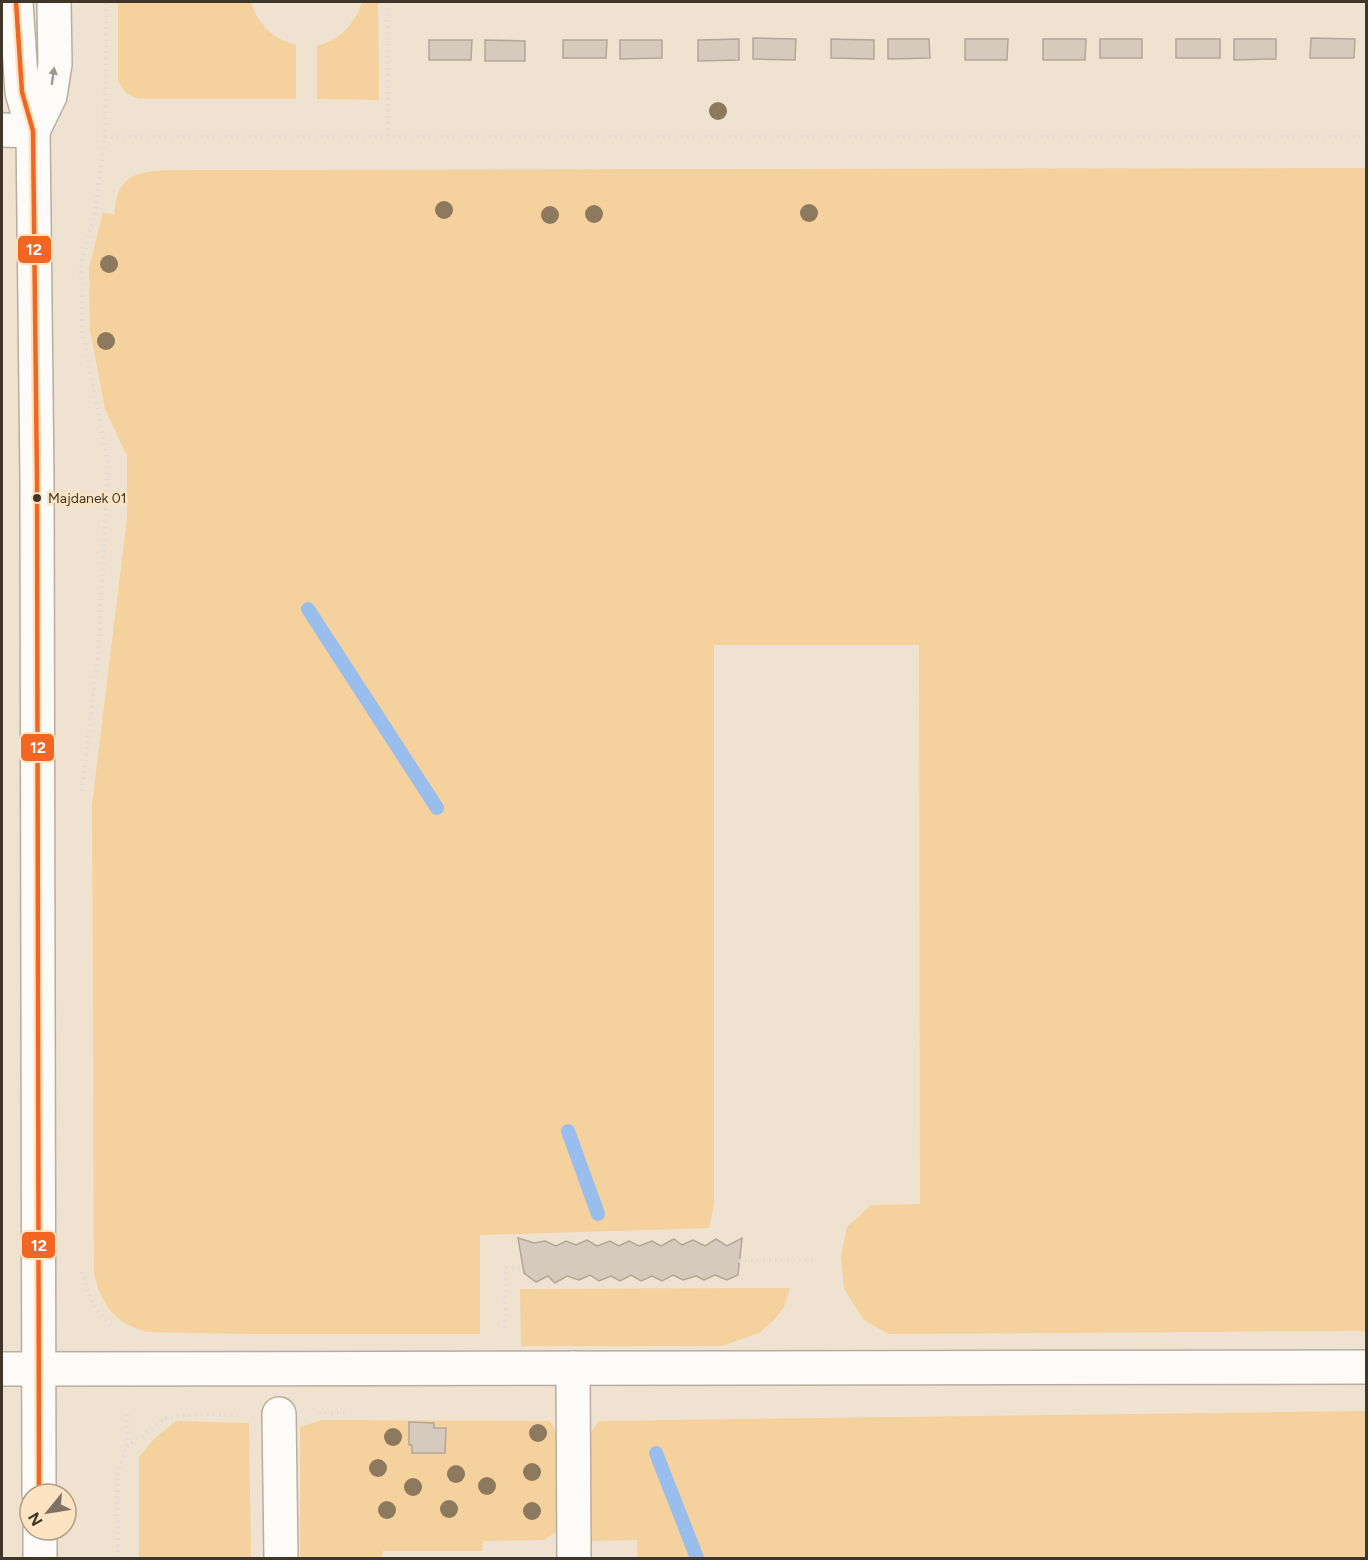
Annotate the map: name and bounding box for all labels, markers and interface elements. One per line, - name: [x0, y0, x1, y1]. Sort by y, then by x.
- one-way arrow: [48, 67, 57, 86]
- line badge: 12: [17, 235, 52, 264]
- text: 12: [26, 240, 42, 259]
- place label: Majdanek 01: [48, 490, 127, 507]
- marker: Majdanek 01: [31, 492, 43, 504]
- line badge: 12: [20, 733, 55, 762]
- text: 12: [30, 738, 46, 757]
- line badge: 12: [21, 1231, 56, 1259]
- text: 12: [31, 1236, 47, 1255]
- north arrow: [18, 1482, 78, 1542]
- text: N: [24, 1509, 47, 1529]

